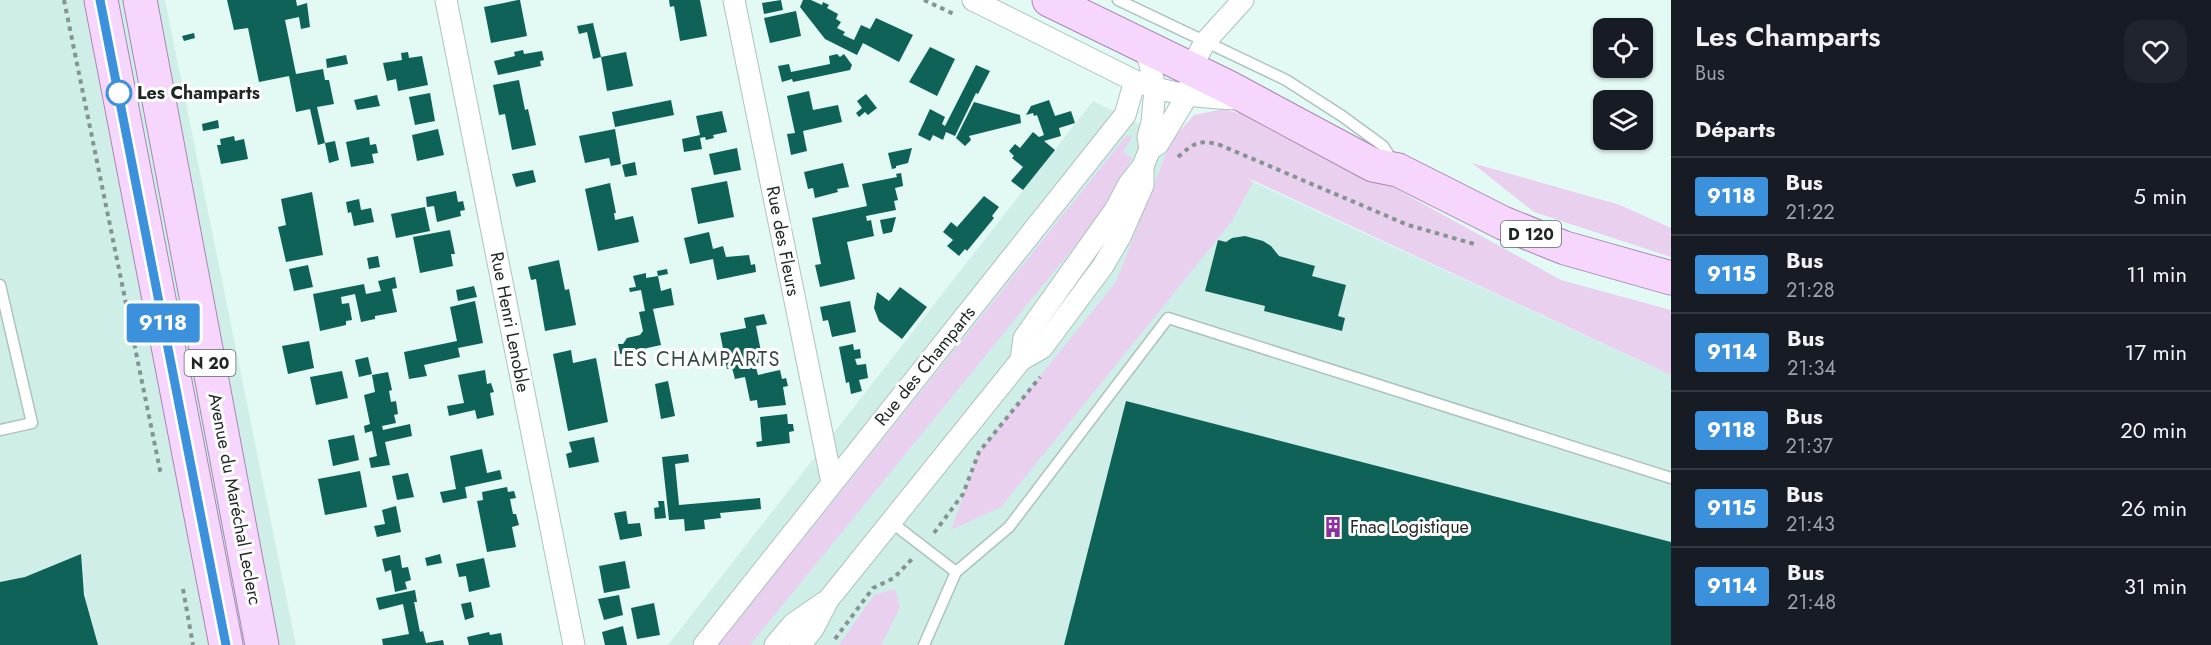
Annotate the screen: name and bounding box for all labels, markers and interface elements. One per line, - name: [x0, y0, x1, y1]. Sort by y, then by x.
- text: Les Champarts: [1695, 16, 1880, 57]
- map controls: [1593, 18, 1653, 150]
- button: locate: [1593, 18, 1653, 78]
- button: heart: [2124, 20, 2187, 83]
- text: Bus: [1695, 59, 1725, 88]
- marker: Les Champarts: [106, 80, 132, 106]
- place label: Les Champarts: [137, 80, 260, 106]
- button: layers: [1593, 90, 1653, 150]
- text: Départs: [1695, 113, 1775, 145]
- text: Bus: [1786, 166, 1823, 198]
- text: 5 min: [2134, 180, 2187, 212]
- text: 9118: [1707, 181, 1756, 211]
- street label: Rue des Fleurs: [760, 184, 806, 298]
- text: 21:22: [1786, 198, 1835, 227]
- road number: D 120: [1501, 221, 1561, 247]
- text: Bus: [1786, 244, 1823, 276]
- street label: Rue Henri Lenoble: [484, 250, 536, 394]
- text: 11 min: [2126, 258, 2187, 290]
- text: 9115: [1707, 259, 1756, 289]
- text: 21:28: [1786, 276, 1835, 305]
- street label: Rue des Champarts: [868, 300, 982, 432]
- line badge: 9118: [121, 304, 205, 342]
- text: 9118: [139, 308, 187, 338]
- text: Bus: [1787, 322, 1824, 354]
- text: 17 min: [2125, 336, 2187, 368]
- text: 9114: [1707, 337, 1757, 367]
- district label: LES CHAMPARTS: [613, 345, 781, 374]
- road number: N 20: [184, 350, 236, 376]
- text: 21:34: [1787, 354, 1836, 383]
- street label: Avenue du Maréchal Leclerc: [202, 391, 268, 607]
- text: Bus: [1786, 400, 1823, 432]
- text: 20 min: [2120, 414, 2187, 446]
- text: 9118: [1707, 415, 1756, 445]
- text: 21:37: [1786, 432, 1833, 461]
- text: Bus: [1786, 478, 1823, 510]
- text: 26 min: [2121, 492, 2187, 524]
- text: 9115: [1707, 493, 1756, 523]
- text: 21:43: [1786, 510, 1835, 539]
- place label: Fnac Logistique: [1350, 514, 1469, 540]
- building icon: Fnac Logistique: [1321, 515, 1345, 539]
- text: Bus: [1787, 556, 1824, 588]
- text: 31 min: [2124, 570, 2187, 602]
- text: 9114: [1707, 571, 1757, 601]
- text: 21:48: [1787, 588, 1836, 617]

